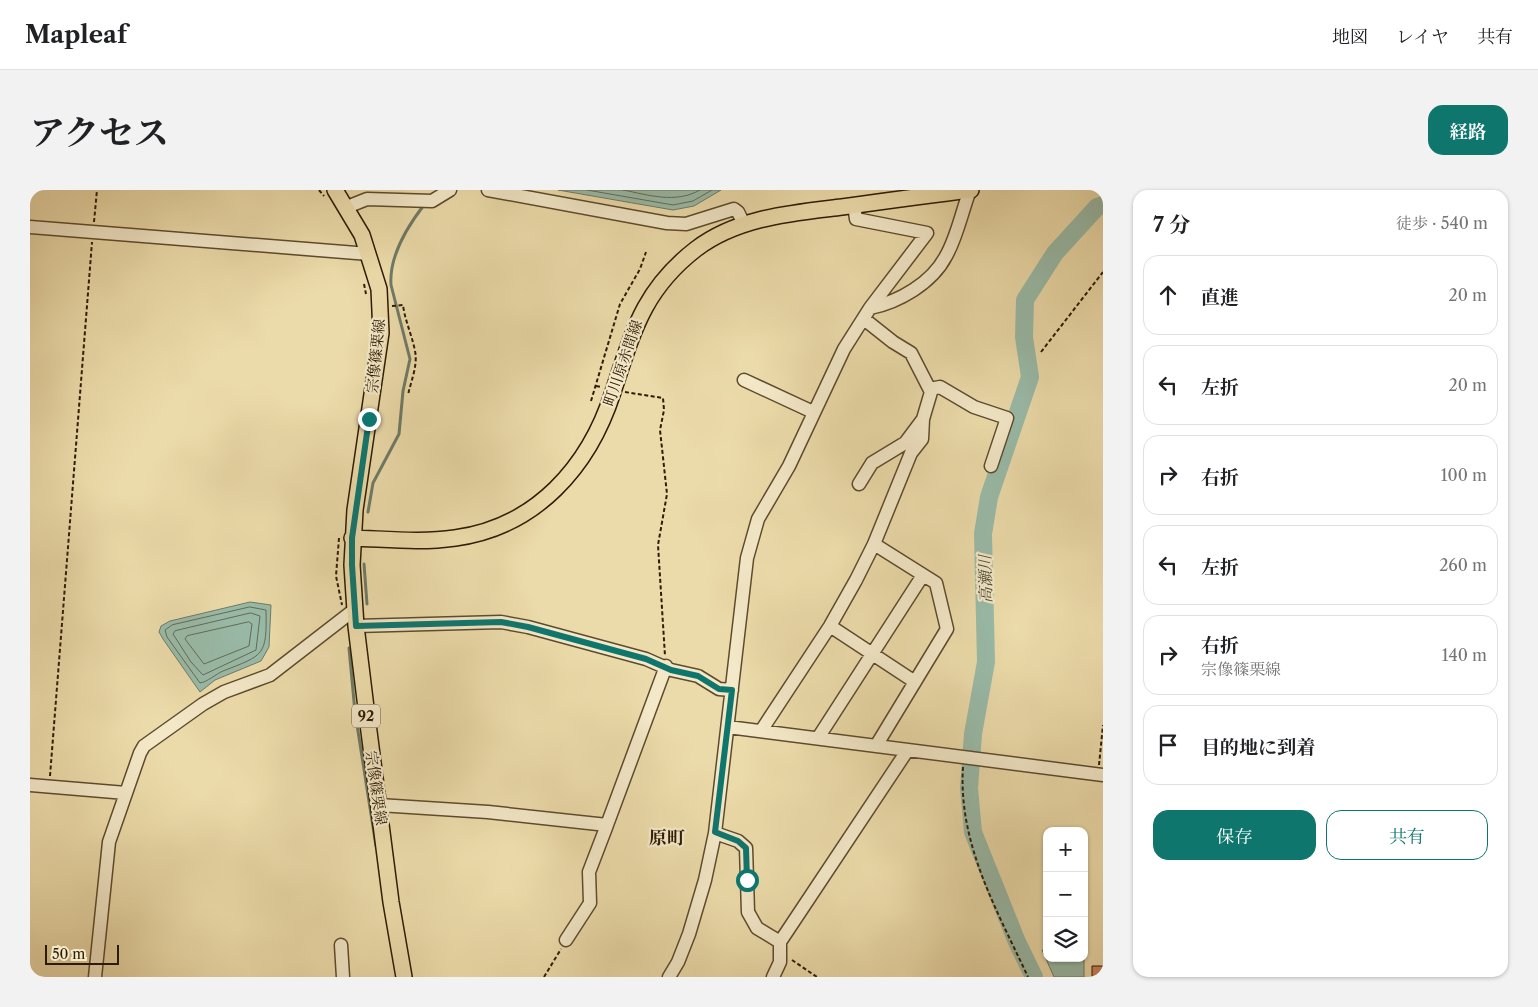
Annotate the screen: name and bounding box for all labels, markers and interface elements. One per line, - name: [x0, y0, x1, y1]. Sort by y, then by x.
- text: Mapleaf: [25, 20, 127, 49]
- text: 地図: [1332, 26, 1368, 48]
- text: レイヤ: [1396, 26, 1449, 48]
- text: 共有: [1477, 26, 1513, 48]
- button: 経路: [1428, 105, 1508, 155]
- text: アクセス: [30, 111, 169, 154]
- text: 7 分: [1153, 212, 1190, 237]
- text: 徒歩 · 540 m: [1396, 213, 1488, 233]
- icon: ahead: [1154, 281, 1182, 309]
- text: 20 m: [1448, 285, 1487, 305]
- text: 直進: [1201, 286, 1239, 309]
- street label: 町川原赤間線: [599, 317, 646, 408]
- street label: 宗像篠栗線: [362, 318, 389, 394]
- icon: left: [1154, 371, 1182, 399]
- text: 20 m: [1448, 375, 1487, 395]
- text: 左折: [1201, 376, 1239, 399]
- route end: [358, 408, 381, 431]
- icon: right: [1154, 461, 1182, 489]
- text: 100 m: [1441, 465, 1487, 485]
- text: 右折: [1201, 466, 1239, 489]
- icon: left: [1154, 551, 1182, 579]
- water label: 高瀬川: [975, 553, 995, 603]
- text: 260 m: [1439, 555, 1487, 575]
- text: 左折: [1201, 556, 1239, 579]
- text: 右折: [1201, 634, 1239, 657]
- icon: right: [1154, 641, 1182, 669]
- text: 140 m: [1442, 645, 1487, 665]
- text: 宗像篠栗線: [1201, 659, 1281, 679]
- road number: 92: [352, 704, 380, 728]
- icon: arrive: [1154, 731, 1182, 759]
- text: 目的地に到着: [1201, 736, 1315, 759]
- street label: 宗像篠栗線: [362, 749, 391, 826]
- button: 保存: [1153, 810, 1316, 860]
- button: 共有: [1326, 810, 1488, 860]
- district label: 原町: [649, 827, 685, 849]
- map controls: [1043, 827, 1088, 962]
- button: +: [1043, 827, 1088, 872]
- route start: [736, 869, 759, 892]
- button: −: [1043, 872, 1088, 917]
- button: layers: [1043, 917, 1088, 962]
- scale bar: [45, 942, 119, 965]
- text: 50 m: [52, 945, 85, 963]

